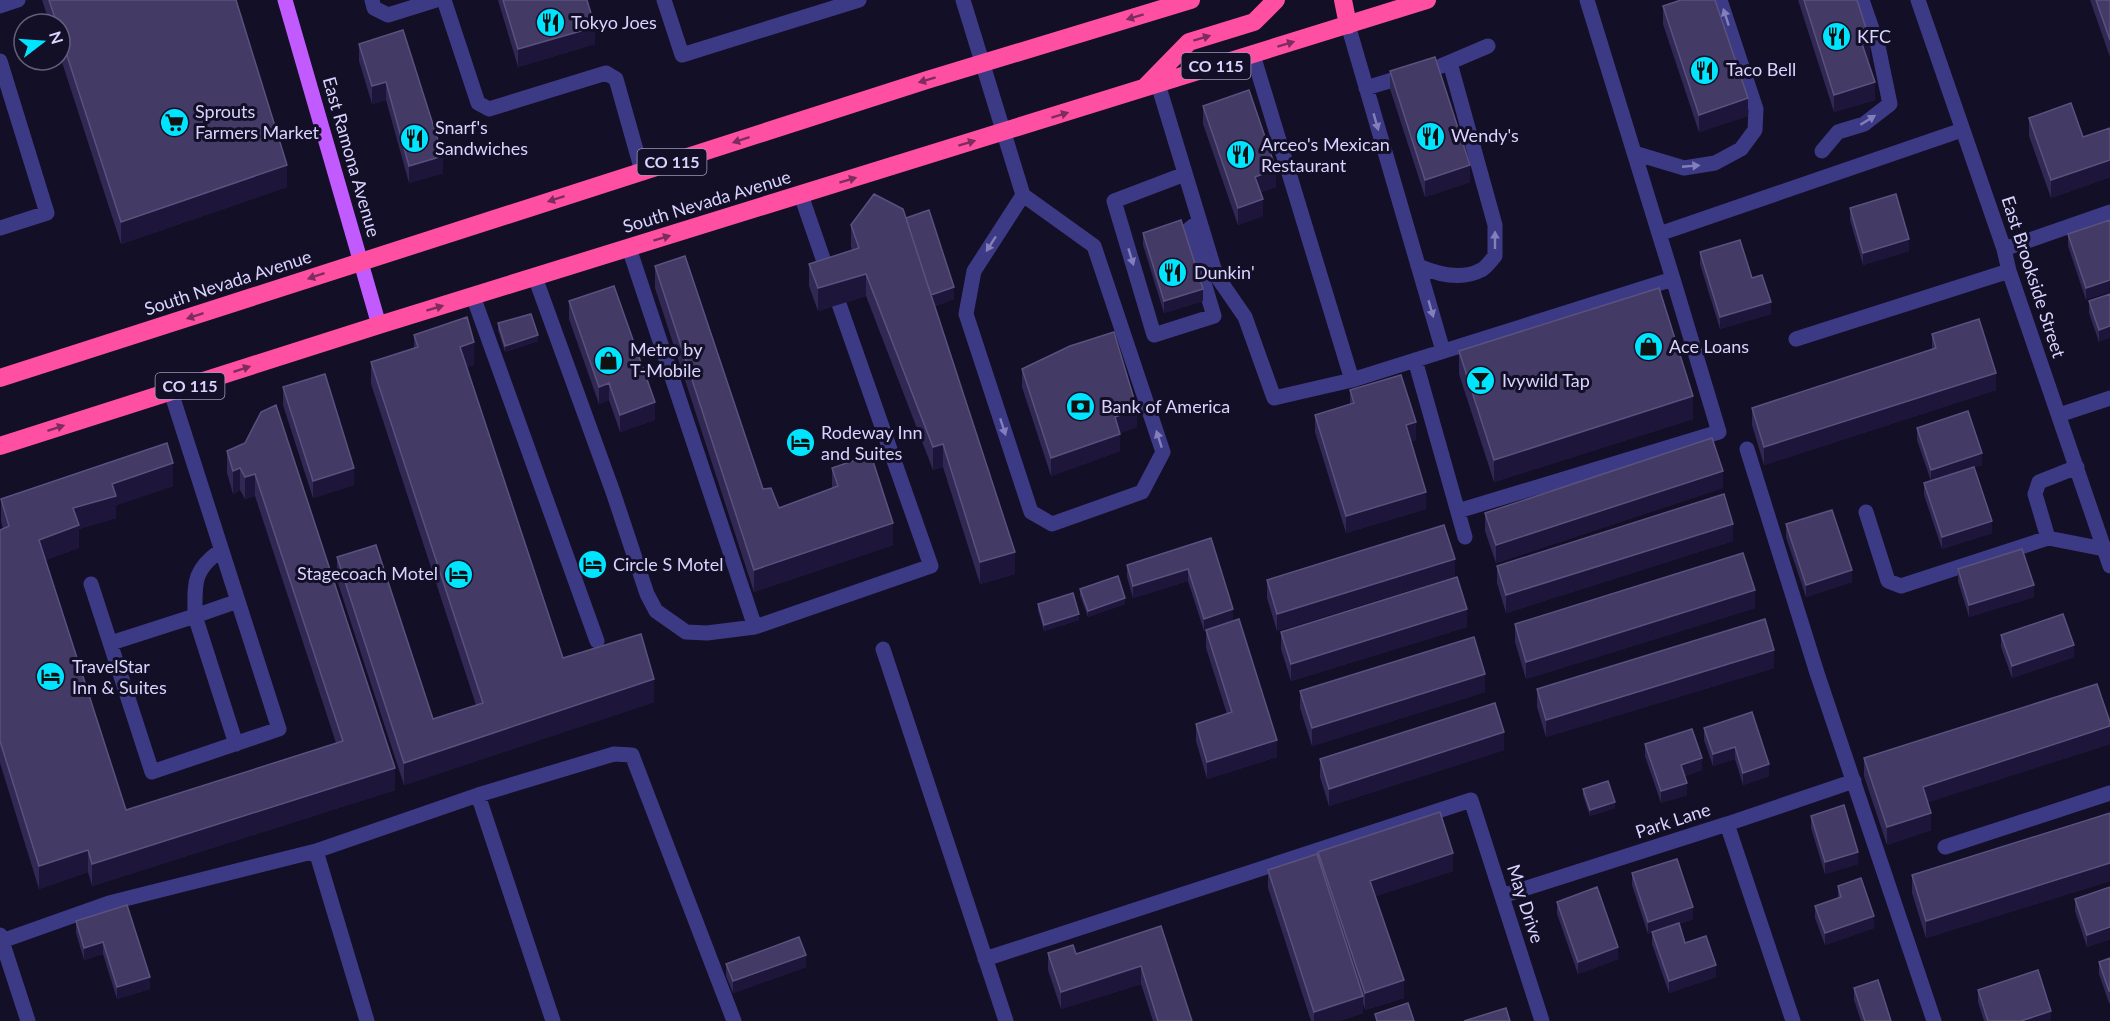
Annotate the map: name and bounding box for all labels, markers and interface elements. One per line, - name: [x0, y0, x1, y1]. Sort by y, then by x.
- restaurant icon: Tokyo Joes: [534, 7, 566, 39]
- one-way arrow: [1721, 8, 1730, 26]
- place label: Tokyo Joes: [571, 11, 657, 33]
- north arrow: [12, 12, 72, 72]
- one-way arrow: [1126, 13, 1144, 22]
- restaurant icon: KFC: [1820, 21, 1852, 53]
- place label: KFC: [1857, 25, 1891, 47]
- text: N: [46, 29, 68, 46]
- one-way arrow: [1193, 33, 1211, 42]
- one-way arrow: [1277, 39, 1295, 49]
- road number: CO 115: [1182, 53, 1250, 79]
- restaurant icon: Taco Bell: [1689, 54, 1721, 86]
- place label: Taco Bell: [1726, 58, 1796, 80]
- street label: East Ramona Avenue: [319, 74, 385, 239]
- one-way arrow: [918, 76, 936, 85]
- place label: Sprouts Farmers Market: [195, 100, 320, 143]
- supermarket icon: Sprouts Farmers Market: [158, 106, 190, 138]
- one-way arrow: [1051, 110, 1069, 119]
- one-way arrow: [1372, 113, 1381, 131]
- one-way arrow: [1860, 114, 1876, 125]
- place label: Snarf's Sandwiches: [435, 116, 528, 159]
- restaurant icon: Wendy's: [1414, 120, 1446, 152]
- restaurant icon: Snarf's Sandwiches: [398, 122, 430, 154]
- place label: Wendy's: [1451, 124, 1519, 146]
- place label: Arceo's Mexican Restaurant: [1261, 133, 1390, 176]
- one-way arrow: [732, 135, 750, 145]
- one-way arrow: [958, 138, 976, 147]
- restaurant icon: Arceo's Mexican Restaurant: [1224, 139, 1256, 171]
- road number: CO 115: [638, 149, 706, 175]
- one-way arrow: [1681, 161, 1700, 171]
- street label: South Nevada Avenue: [620, 165, 793, 237]
- one-way arrow: [839, 175, 857, 184]
- street label: East Brookside Street: [1997, 193, 2071, 361]
- one-way arrow: [547, 195, 565, 204]
- one-way arrow: [1490, 231, 1500, 250]
- one-way arrow: [653, 233, 671, 242]
- one-way arrow: [985, 236, 996, 252]
- street label: South Nevada Avenue: [141, 245, 314, 319]
- one-way arrow: [1127, 248, 1136, 266]
- restaurant icon: Dunkin': [1157, 257, 1189, 289]
- place label: Dunkin': [1194, 261, 1255, 283]
- one-way arrow: [307, 272, 325, 282]
- one-way arrow: [1427, 300, 1436, 318]
- one-way arrow: [426, 303, 444, 312]
- one-way arrow: [186, 312, 204, 321]
- shop icon: Ace Loans: [1632, 331, 1664, 363]
- place label: Ace Loans: [1669, 335, 1749, 357]
- place label: Metro by T-Mobile: [630, 338, 703, 381]
- shop icon: Metro by T-Mobile: [593, 344, 625, 376]
- one-way arrow: [233, 364, 251, 373]
- bar icon: Ivywild Tap: [1465, 365, 1497, 397]
- place label: Ivywild Tap: [1502, 369, 1590, 391]
- road number: CO 115: [156, 373, 225, 399]
- bank icon: Bank of America: [1064, 391, 1096, 423]
- place label: Bank of America: [1101, 395, 1230, 417]
- one-way arrow: [999, 418, 1009, 436]
- place label: Rodeway Inn and Suites: [821, 421, 923, 464]
- one-way arrow: [47, 423, 65, 433]
- hotel icon: Rodeway Inn and Suites: [784, 427, 816, 459]
- one-way arrow: [1153, 430, 1163, 448]
- hotel icon: Circle S Motel: [576, 549, 608, 581]
- place label: Circle S Motel: [613, 553, 724, 575]
- hotel icon: Stagecoach Motel: [443, 558, 475, 590]
- place label: Stagecoach Motel: [297, 562, 438, 584]
- place label: TravelStar Inn & Suites: [72, 655, 167, 698]
- hotel icon: TravelStar Inn & Suites: [35, 661, 67, 693]
- street label: Park Lane: [1632, 798, 1713, 842]
- street label: May Drive: [1503, 862, 1549, 946]

